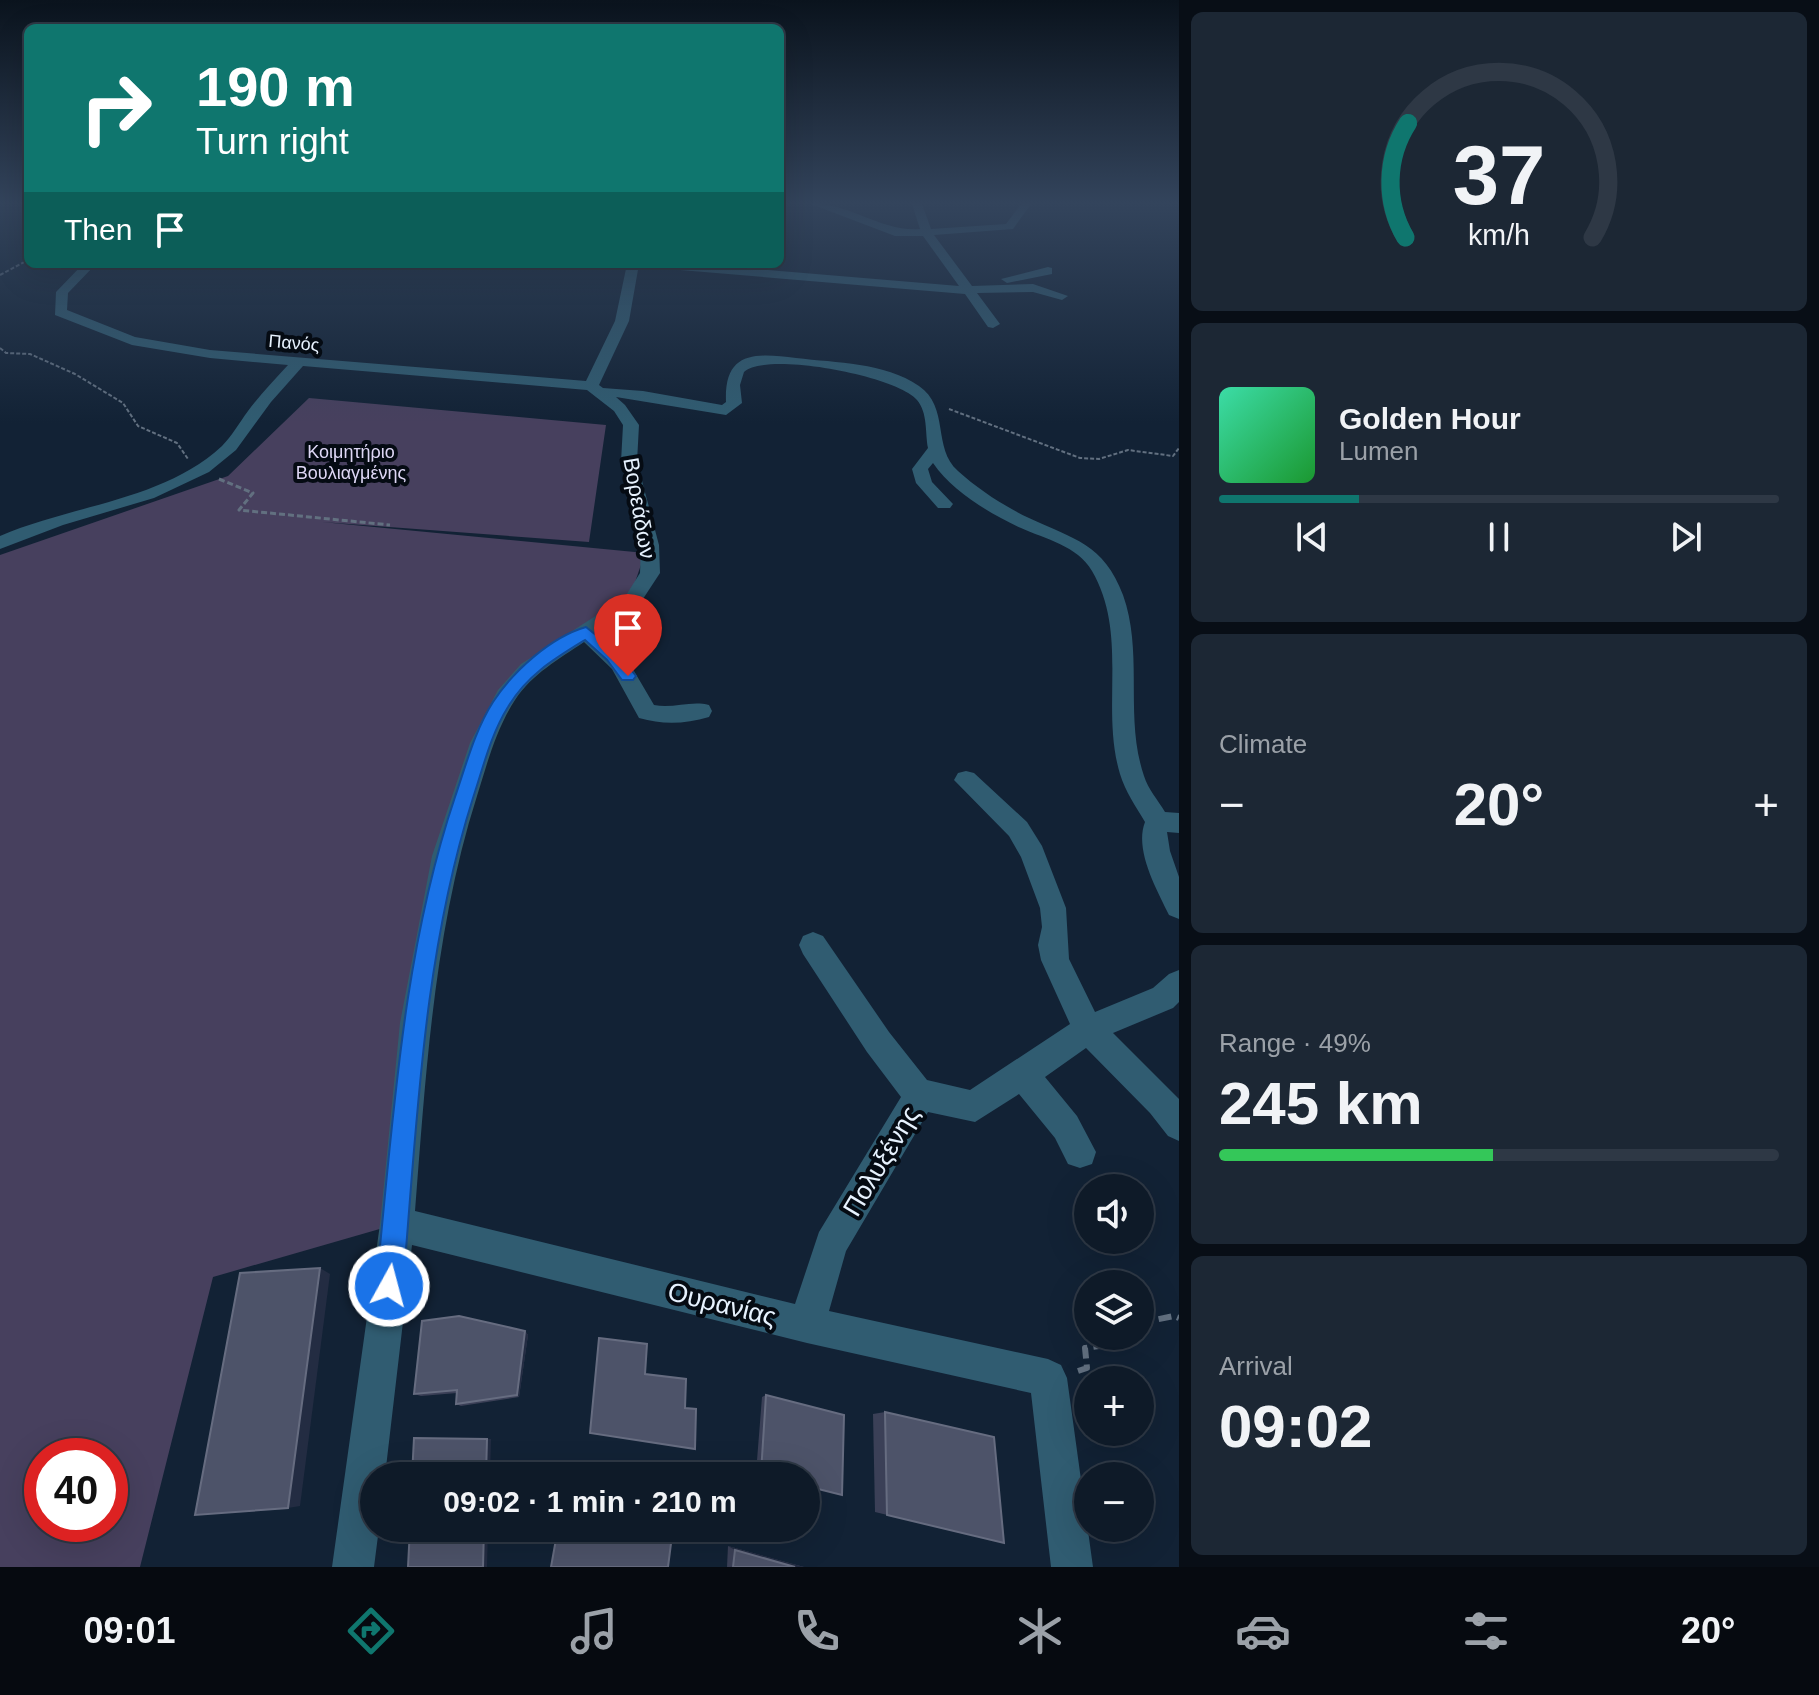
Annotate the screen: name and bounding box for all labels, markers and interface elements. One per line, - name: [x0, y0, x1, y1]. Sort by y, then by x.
- text: 190 m: [196, 55, 355, 118]
- icon: right: [64, 56, 168, 160]
- text: Turn right: [196, 121, 349, 162]
- text: 37: [1453, 128, 1545, 221]
- icon: arrive: [148, 208, 192, 252]
- text: Then: [64, 213, 132, 246]
- text: km/h: [1468, 219, 1530, 251]
- street label: Πανός: [268, 331, 321, 355]
- text: Golden Hour: [1339, 402, 1521, 435]
- text: Lumen: [1339, 436, 1419, 466]
- park label: Κοιμητήριο Βουλιαγμένης: [296, 442, 406, 483]
- street label: Βορεάδων: [618, 456, 661, 561]
- icon: previous: [1290, 515, 1334, 559]
- icon: pause: [1477, 515, 1521, 559]
- icon: next: [1664, 515, 1708, 559]
- pin: [594, 594, 662, 676]
- icon: arrive: [606, 606, 650, 650]
- text: Climate: [1219, 729, 1307, 759]
- text: 20°: [1454, 771, 1544, 838]
- text: −: [1219, 780, 1245, 829]
- text: +: [1753, 780, 1779, 829]
- text: Range · 49%: [1219, 1028, 1371, 1058]
- text: 245 km: [1219, 1070, 1423, 1137]
- street label: Πολυξένης: [837, 1101, 925, 1221]
- map controls: [1074, 1174, 1154, 1542]
- button: sound: [1074, 1174, 1154, 1254]
- position arrow: [347, 1244, 431, 1328]
- button: layers: [1074, 1270, 1154, 1350]
- street label: Ουρανίας: [665, 1276, 779, 1332]
- text: Arrival: [1219, 1351, 1293, 1381]
- button: +: [1074, 1366, 1154, 1446]
- text: 09:02: [1219, 1393, 1372, 1460]
- speed limit sign: 40: [24, 1438, 128, 1542]
- button: −: [1074, 1462, 1154, 1542]
- text: 09:02 · 1 min · 210 m: [443, 1485, 737, 1518]
- icon: directions: [343, 1603, 399, 1659]
- icon: music: [566, 1603, 622, 1659]
- icon: phone: [789, 1603, 845, 1659]
- icon: climate: [1012, 1603, 1068, 1659]
- icon: car: [1235, 1603, 1291, 1659]
- icon: filters: [1458, 1603, 1514, 1659]
- text: 09:01: [84, 1610, 176, 1651]
- text: 20°: [1681, 1610, 1735, 1651]

